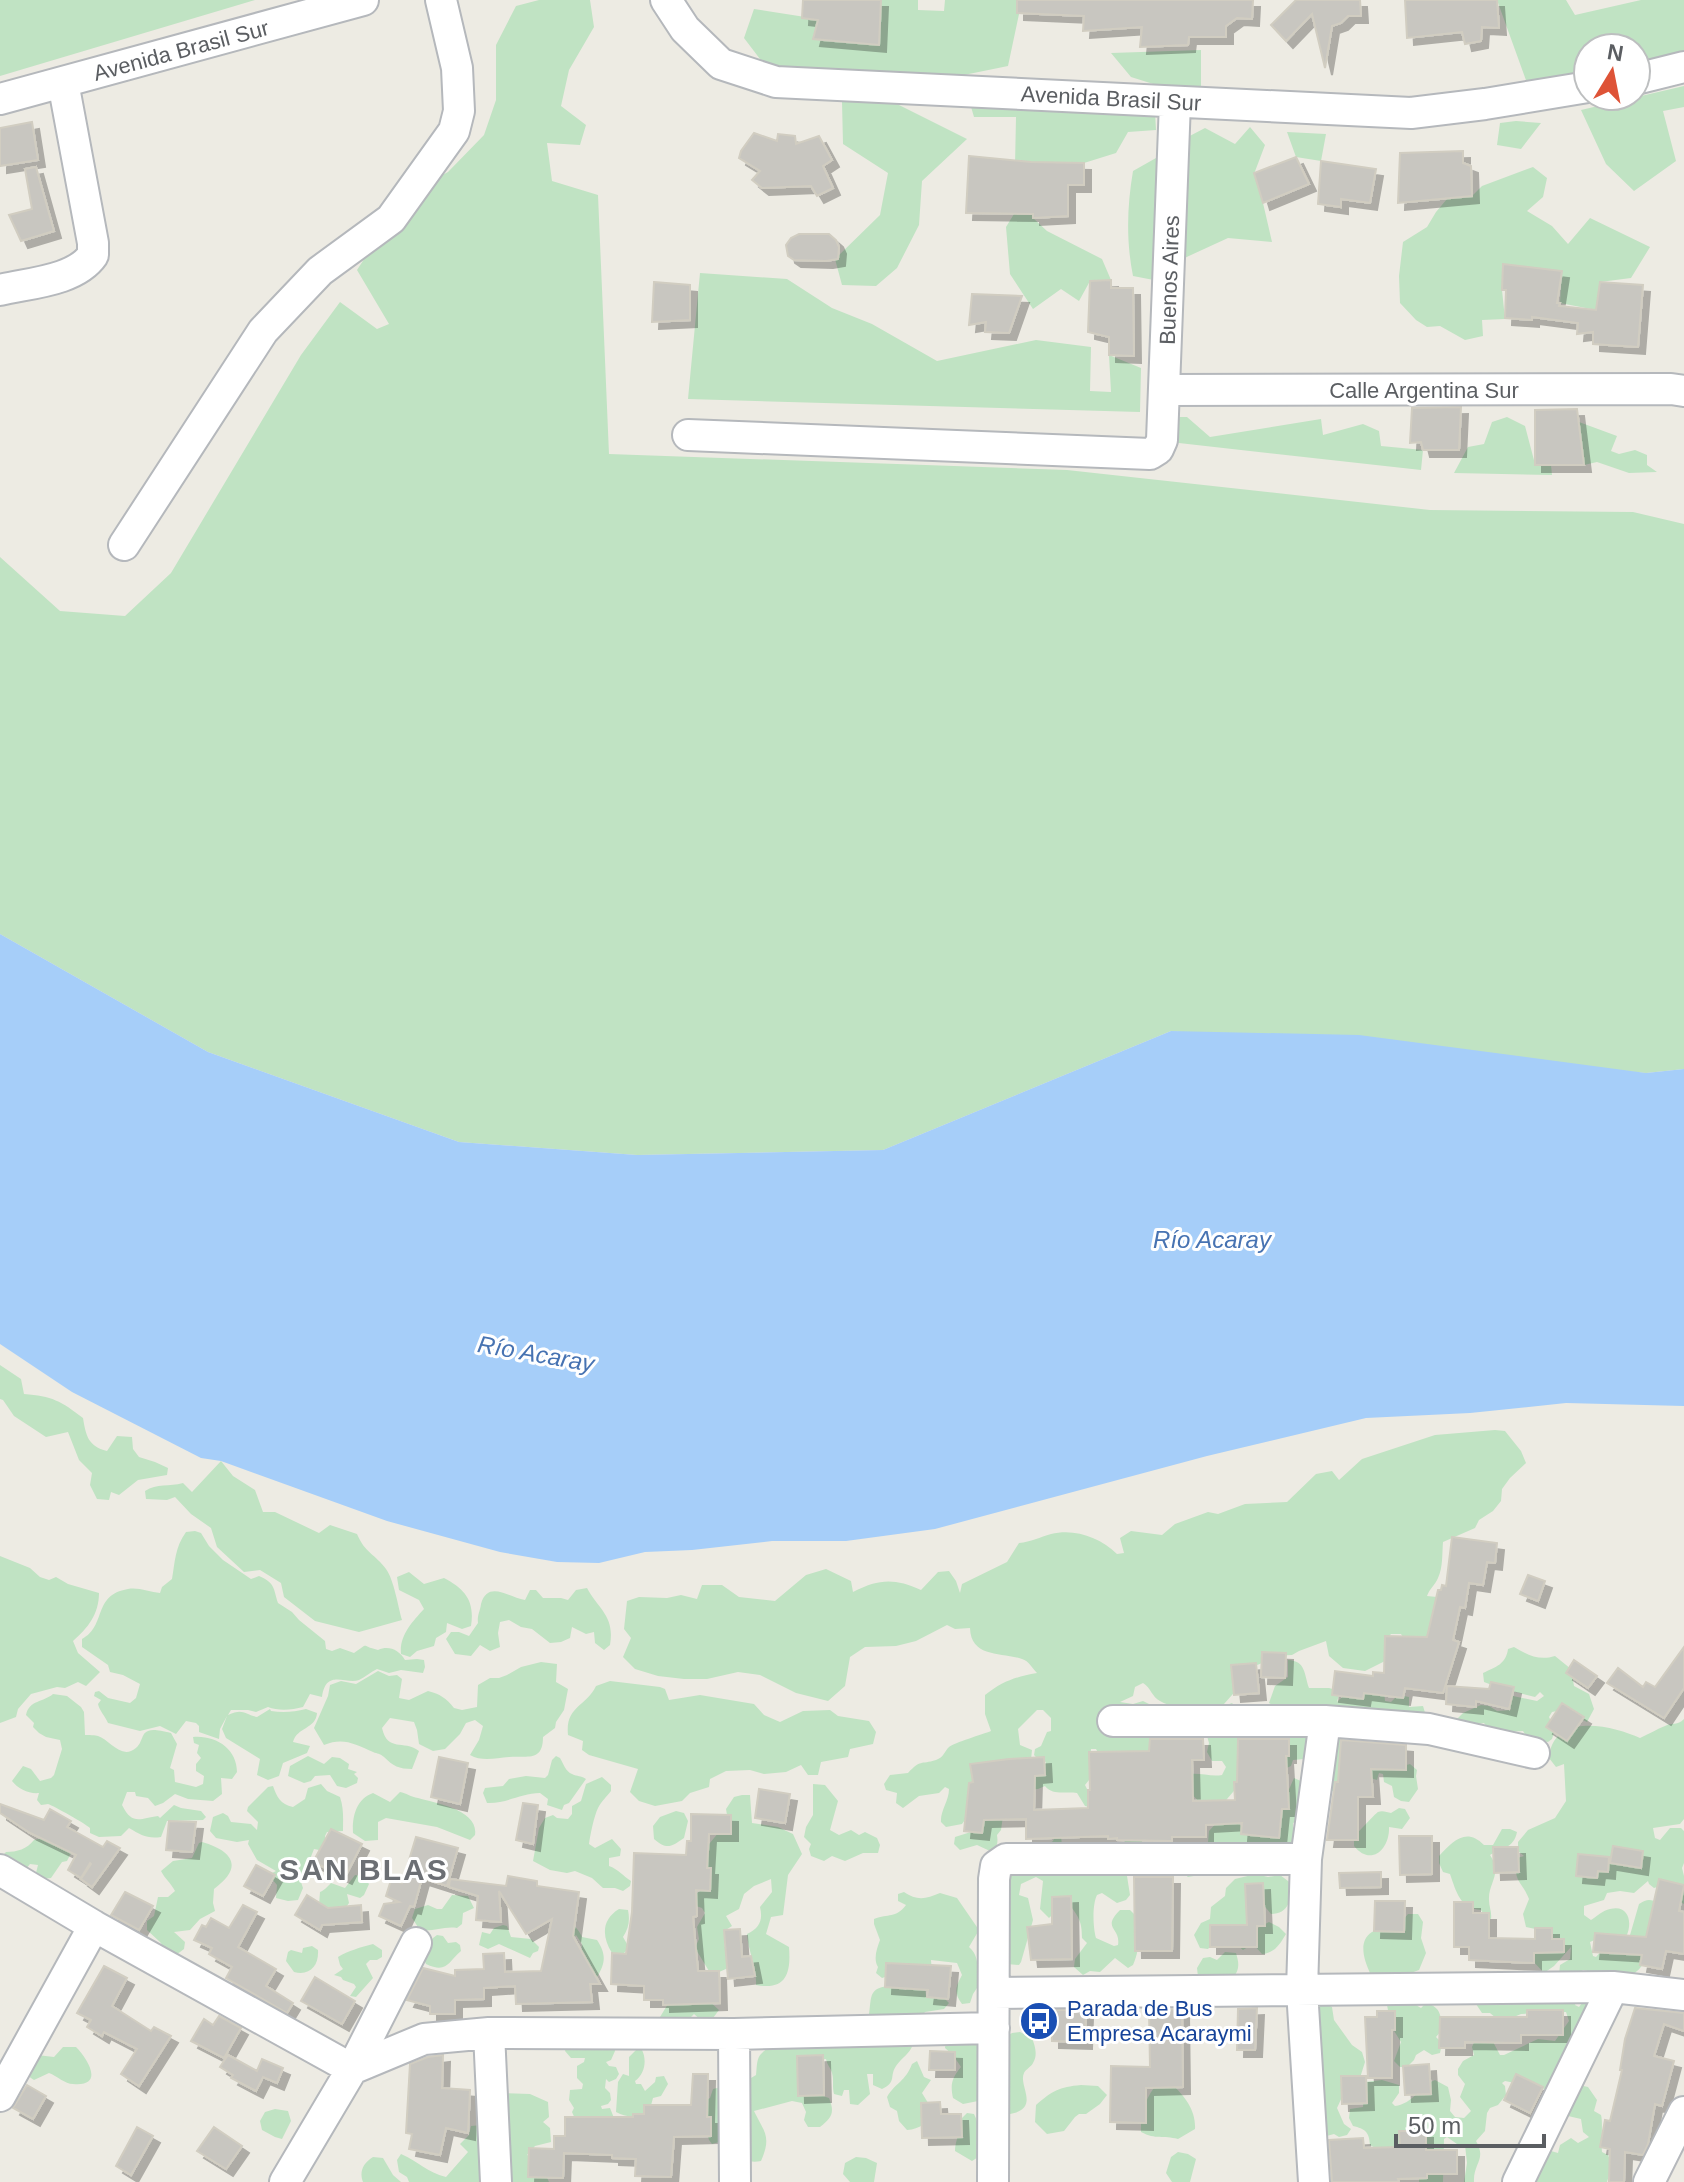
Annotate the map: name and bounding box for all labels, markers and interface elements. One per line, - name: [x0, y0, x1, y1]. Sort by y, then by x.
- street label: Avenida Brasil Sur: [91, 15, 272, 86]
- north arrow: [1572, 32, 1652, 112]
- text: N: [1605, 39, 1625, 66]
- street label: Avenida Brasil Sur: [1020, 81, 1202, 116]
- street label: Buenos Aires: [1155, 215, 1184, 345]
- street label: Calle Argentina Sur: [1329, 378, 1519, 403]
- water label: Río Acaray: [1153, 1226, 1273, 1253]
- water label: Río Acaray: [476, 1330, 598, 1377]
- district label: SAN BLAS: [279, 1853, 449, 1886]
- place label: Parada de Bus Empresa Acaraymi: [1067, 1996, 1252, 2046]
- bus stop icon: Parada de Bus Empresa Acaraymi: [1018, 2000, 1060, 2042]
- scale bar: [1396, 2098, 1544, 2148]
- text: 50 m: [1408, 2112, 1461, 2139]

